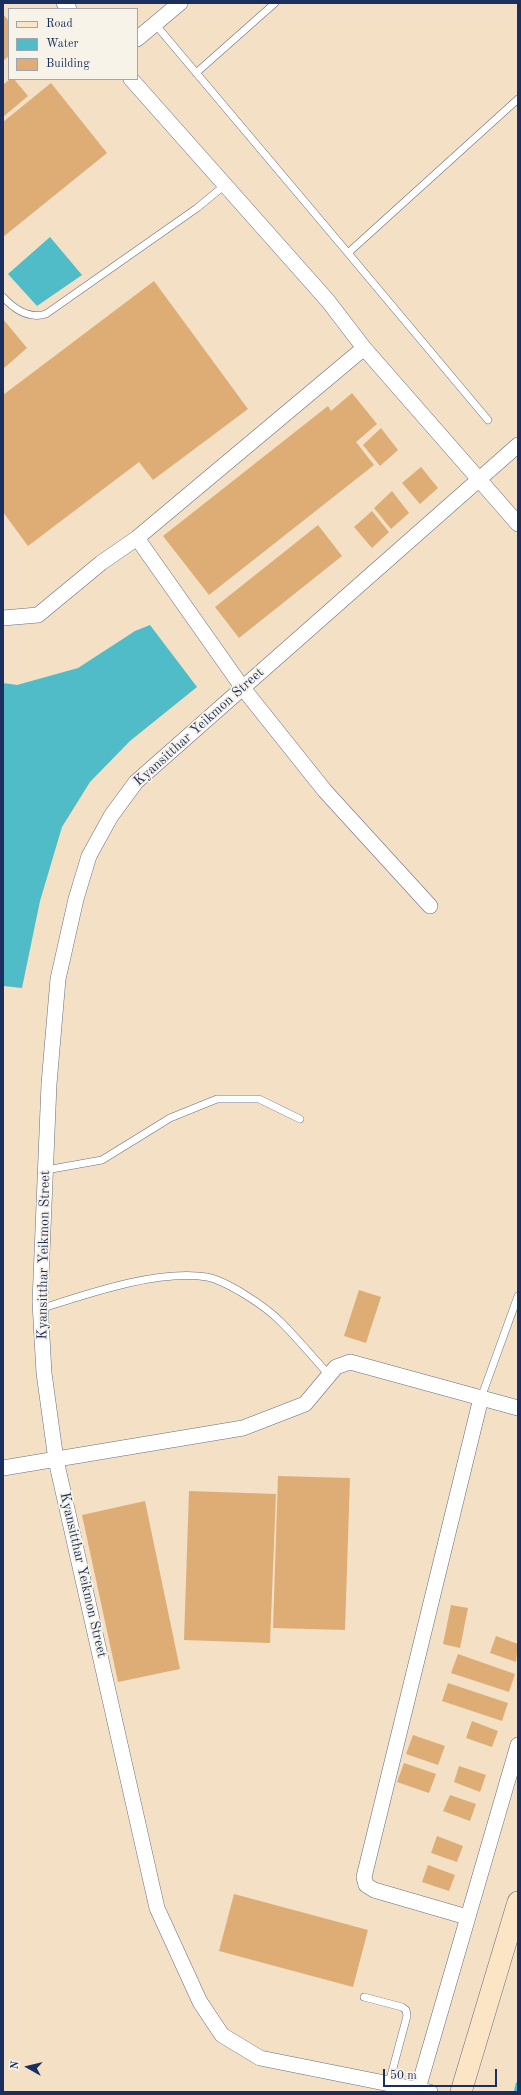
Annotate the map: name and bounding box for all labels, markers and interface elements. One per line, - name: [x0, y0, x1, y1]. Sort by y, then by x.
- legend: [8, 8, 138, 80]
- text: Road: [46, 18, 73, 30]
- text: Water: [46, 38, 78, 50]
- text: Building: [46, 58, 90, 70]
- street label: Kyansitthar Yeikmon Street: [131, 664, 267, 790]
- street label: Kyansitthar Yeikmon Street: [34, 1170, 54, 1340]
- street label: Kyansitthar Yeikmon Street: [56, 1491, 110, 1659]
- north arrow: [8, 2047, 48, 2087]
- text: N: [10, 2060, 22, 2070]
- scale bar: [385, 2061, 499, 2087]
- text: 50 m: [390, 2070, 417, 2082]

